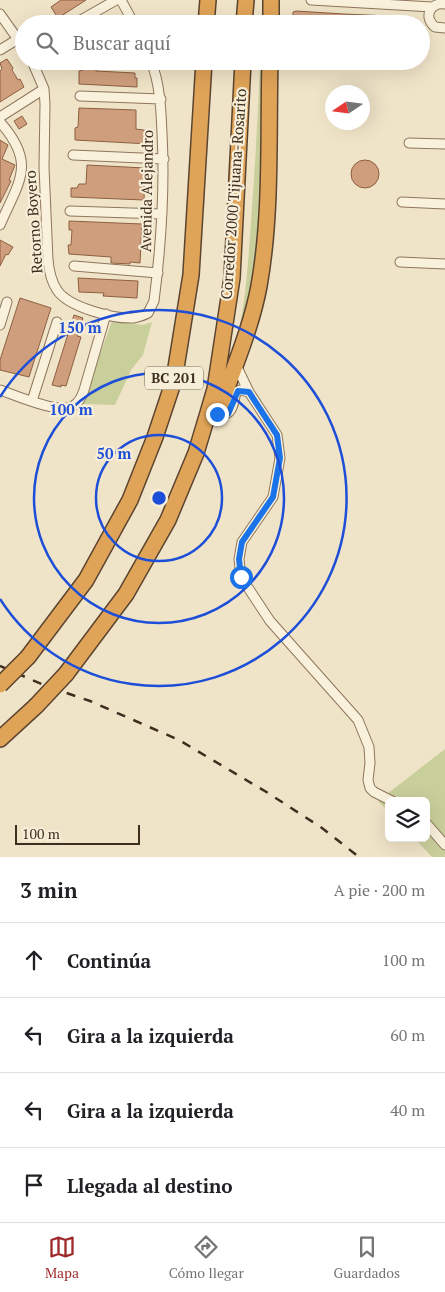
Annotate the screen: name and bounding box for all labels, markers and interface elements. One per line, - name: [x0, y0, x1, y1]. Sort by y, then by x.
- search box: [15, 15, 430, 70]
- icon: search: [33, 29, 61, 57]
- text: Buscar aquí: [73, 30, 171, 55]
- north arrow: [325, 85, 370, 130]
- street label: Corredor 2000 Tijuana-Rosarito: [216, 88, 250, 300]
- street label: Avenida Alejandro: [135, 130, 157, 252]
- street label: Retorno Boyero: [19, 170, 47, 274]
- text: 150 m: [58, 317, 102, 337]
- road number: BC 201: [145, 366, 203, 389]
- text: 100 m: [49, 399, 93, 419]
- route end: [206, 403, 229, 426]
- text: 50 m: [97, 443, 132, 463]
- centre of rings: [150, 489, 168, 507]
- route start: [230, 566, 253, 589]
- map controls: [385, 797, 430, 842]
- button: layers: [385, 797, 430, 842]
- scale bar: [15, 822, 140, 845]
- text: 100 m: [22, 824, 60, 843]
- text: 3 min: [20, 876, 77, 904]
- text: A pie · 200 m: [334, 879, 425, 901]
- icon: ahead: [20, 946, 48, 974]
- text: Continúa: [67, 948, 151, 973]
- text: 100 m: [382, 949, 425, 971]
- icon: left: [20, 1021, 48, 1049]
- text: Gira a la izquierda: [67, 1023, 234, 1048]
- text: 60 m: [390, 1024, 425, 1046]
- icon: left: [20, 1096, 48, 1124]
- text: Gira a la izquierda: [67, 1098, 234, 1123]
- text: 40 m: [390, 1099, 425, 1121]
- icon: arrive: [20, 1171, 48, 1199]
- text: Llegada al destino: [67, 1173, 233, 1198]
- tab: Mapa: [45, 1233, 79, 1282]
- tab: Cómo llegar: [169, 1233, 244, 1282]
- tab: Guardados: [334, 1233, 400, 1282]

